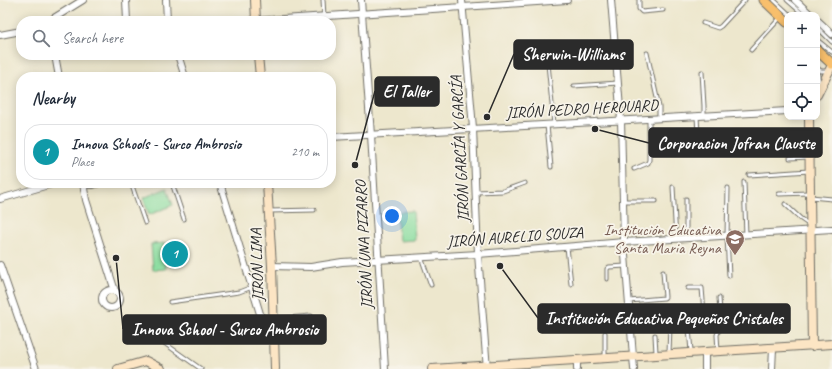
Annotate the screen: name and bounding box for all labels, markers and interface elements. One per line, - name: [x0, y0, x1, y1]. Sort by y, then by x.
- map controls: [784, 12, 820, 120]
- button: +: [784, 12, 820, 48]
- search box: [16, 16, 336, 60]
- icon: search: [30, 27, 52, 49]
- text: Search here: [62, 29, 123, 48]
- callout: Sherwin-Williams: [514, 40, 633, 69]
- text: Sherwin-Williams: [522, 44, 626, 65]
- button: −: [784, 48, 820, 84]
- street label: JIRÓN GARCÍA Y GARCÍA: [446, 74, 474, 224]
- callout: El Taller: [375, 77, 439, 106]
- text: El Taller: [383, 81, 433, 102]
- button: locate: [784, 84, 820, 120]
- text: Nearby: [32, 88, 75, 109]
- street label: JIRÓN PEDRO HEROUARD: [504, 95, 660, 123]
- callout: Corporacion Jofran Clauste: [649, 128, 822, 157]
- text: Corporacion Jofran Clauste: [657, 133, 817, 154]
- text: Innova Schools - Surco Ambrosio: [71, 135, 241, 154]
- text: 1: [43, 144, 49, 160]
- text: 210 m: [291, 144, 319, 160]
- text: Place: [71, 154, 94, 170]
- street label: JIRÓN LUNA PIZARRO: [351, 178, 377, 311]
- your location: [382, 206, 402, 226]
- place label: Institución Educativa Santa Maria Reyna: [604, 220, 722, 258]
- street label: JIRÓN AURELIO SOUZA: [445, 222, 585, 252]
- street label: JIRÓN LIMA: [246, 227, 268, 303]
- school or university icon: Institución Educativa Santa Maria Reyna: [724, 228, 746, 256]
- pin: 1: [162, 239, 188, 269]
- callout: Institución Educativa Pequeños Cristales: [538, 304, 790, 333]
- text: Institución Educativa Pequeños Cristales: [545, 308, 785, 329]
- callout: Innova School - Surco Ambrosio: [123, 315, 326, 344]
- text: Innova School - Surco Ambrosio: [132, 319, 320, 340]

